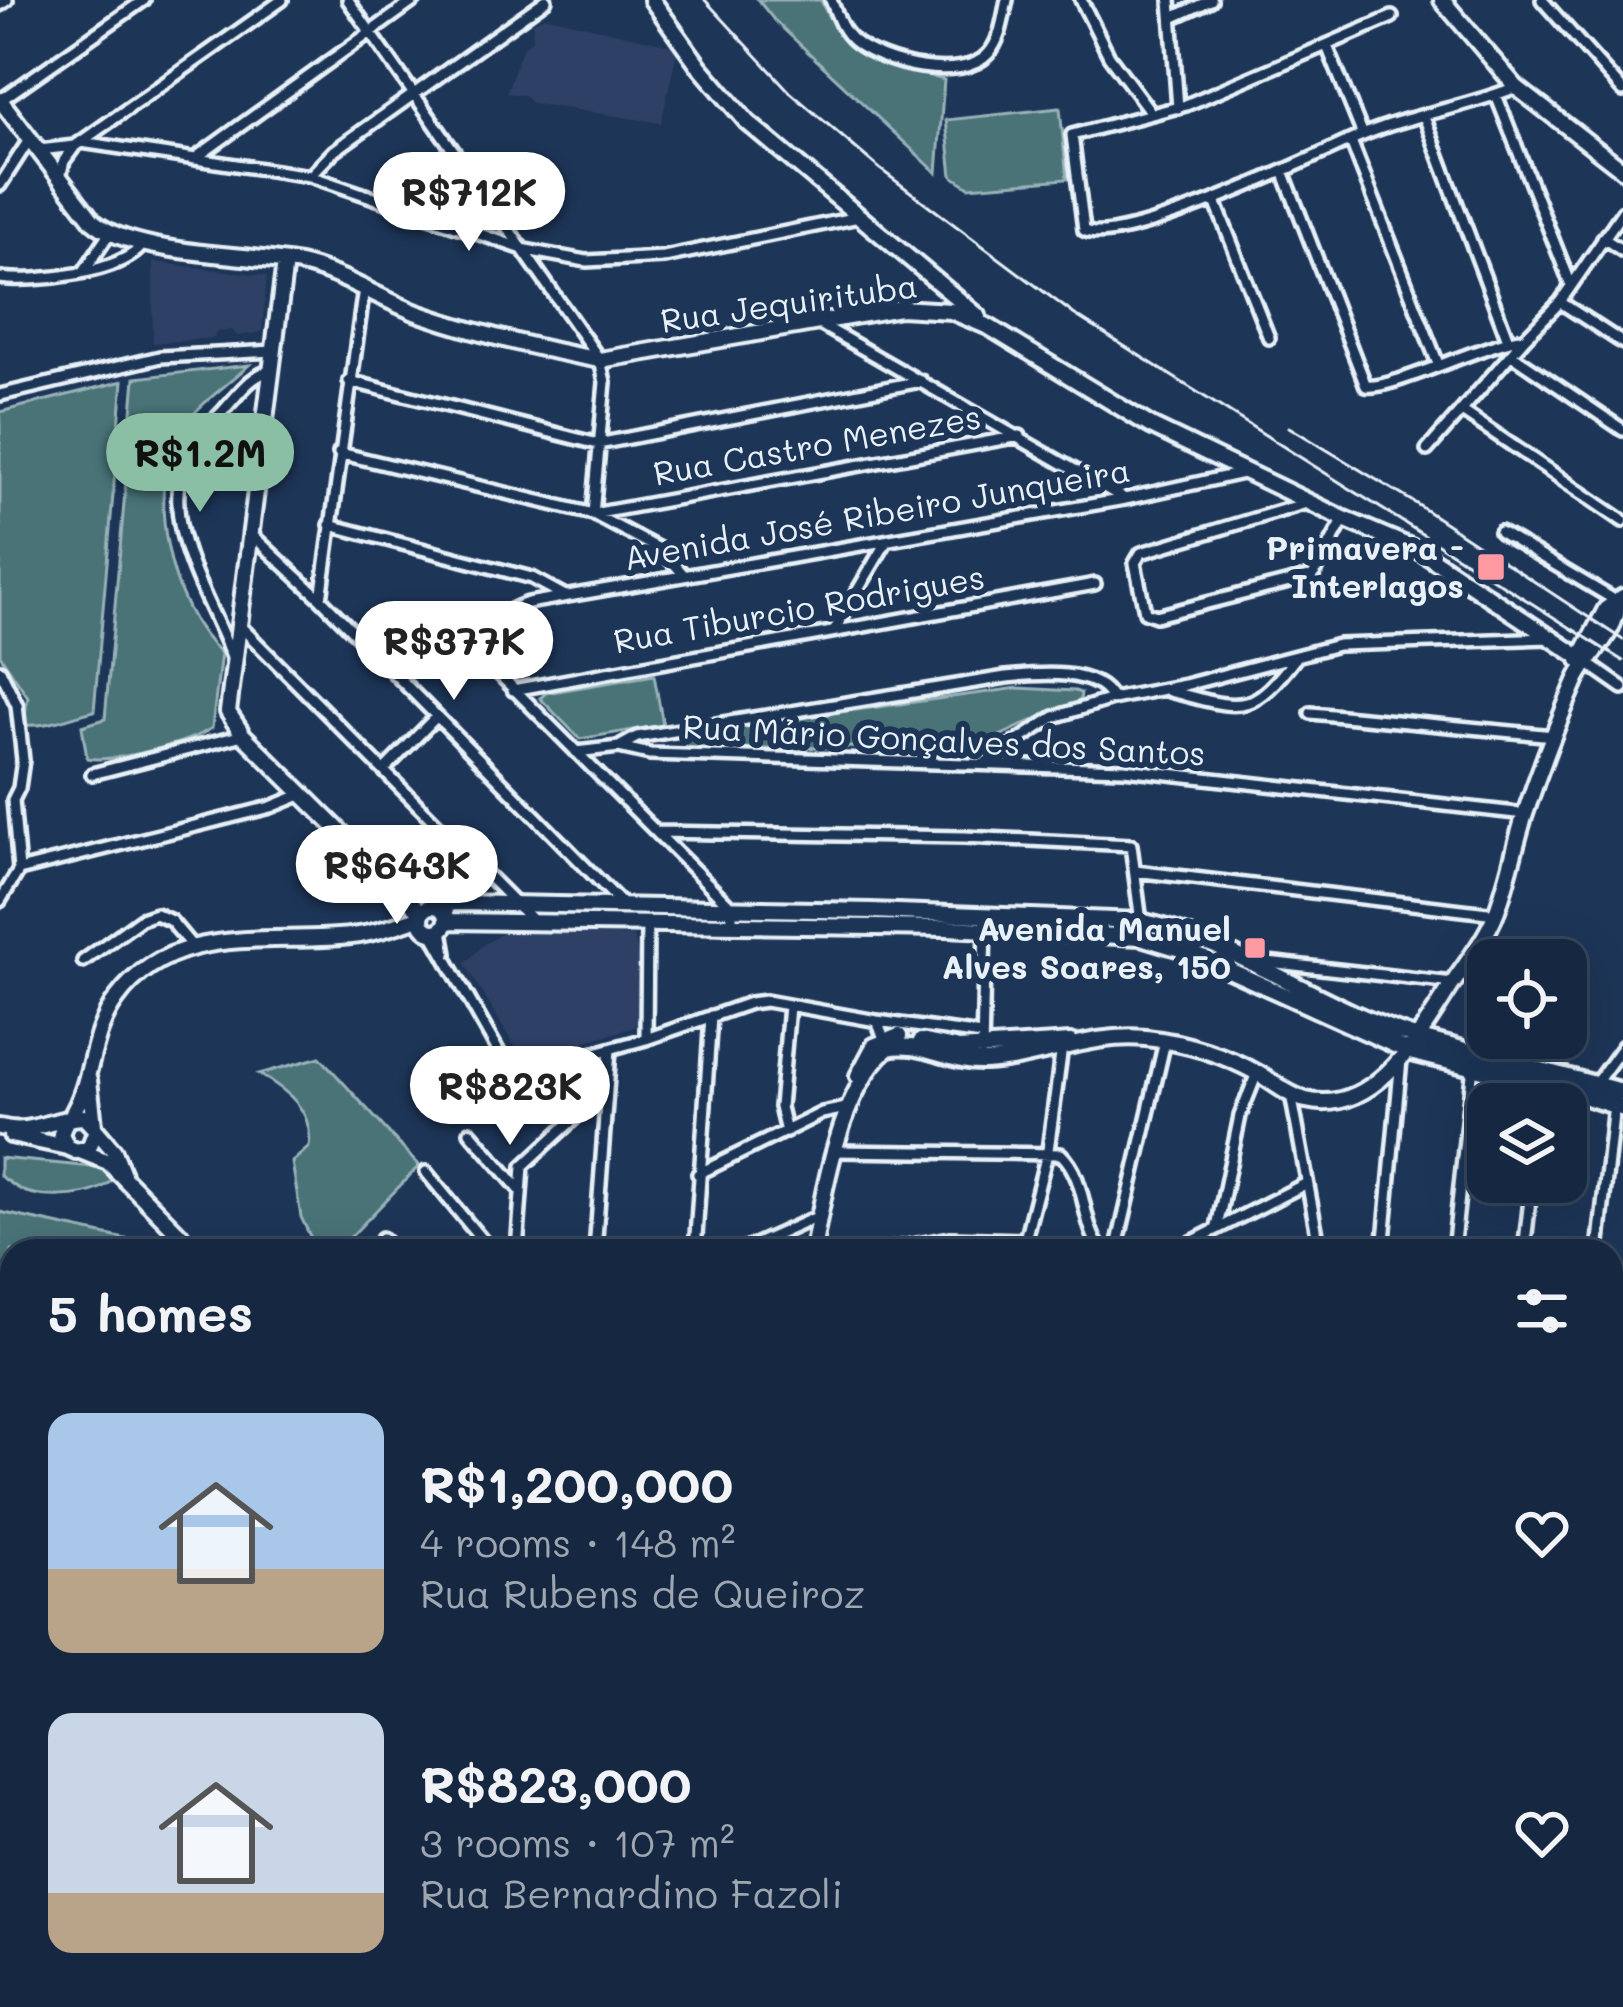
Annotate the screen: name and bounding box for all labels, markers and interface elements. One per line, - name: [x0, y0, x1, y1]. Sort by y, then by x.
- pin: R$712K: [371, 152, 567, 254]
- text: R$712K: [400, 165, 538, 216]
- street label: Rua Jequirituba: [658, 262, 920, 341]
- street label: Rua Castro Menezes: [650, 394, 984, 494]
- pin: R$1.2M: [102, 413, 298, 515]
- text: R$1.2M: [133, 426, 267, 477]
- street label: Avenida José Ribeiro Junqueira: [620, 447, 1133, 578]
- place label: Primavera - Interlagos: [1266, 525, 1464, 606]
- marker: Primavera - Interlagos: [1475, 551, 1507, 583]
- street label: Rua Tiburcio Rodrigues: [610, 554, 988, 661]
- pin: R$377K: [356, 601, 552, 703]
- text: R$377K: [382, 614, 526, 665]
- street label: Rua Mário Gonçalves dos Santos: [681, 703, 1207, 774]
- pin: R$643K: [299, 825, 495, 927]
- text: R$643K: [323, 838, 471, 889]
- place label: Avenida Manuel Alves Soares, 150: [941, 906, 1231, 987]
- marker: Avenida Manuel Alves Soares, 150: [1242, 935, 1268, 961]
- map controls: [1467, 939, 1587, 1203]
- button: locate: [1467, 939, 1587, 1059]
- pin: R$823K: [412, 1046, 608, 1148]
- text: R$823K: [437, 1059, 583, 1110]
- button: layers: [1467, 1083, 1587, 1203]
- text: 5 homes: [48, 1278, 253, 1345]
- icon: filters: [1509, 1278, 1575, 1344]
- text: R$1,200,000: [420, 1449, 733, 1516]
- icon: home: [144, 1461, 288, 1605]
- icon: heart: [1509, 1500, 1575, 1566]
- text: 4 rooms · 148 m²: [420, 1516, 735, 1567]
- text: Rua Rubens de Queiroz: [420, 1567, 865, 1618]
- text: R$823,000: [420, 1749, 692, 1816]
- icon: home: [144, 1761, 288, 1905]
- icon: heart: [1509, 1800, 1575, 1866]
- text: 3 rooms · 107 m²: [420, 1816, 735, 1867]
- text: Rua Bernardino Fazoli: [420, 1867, 843, 1918]

